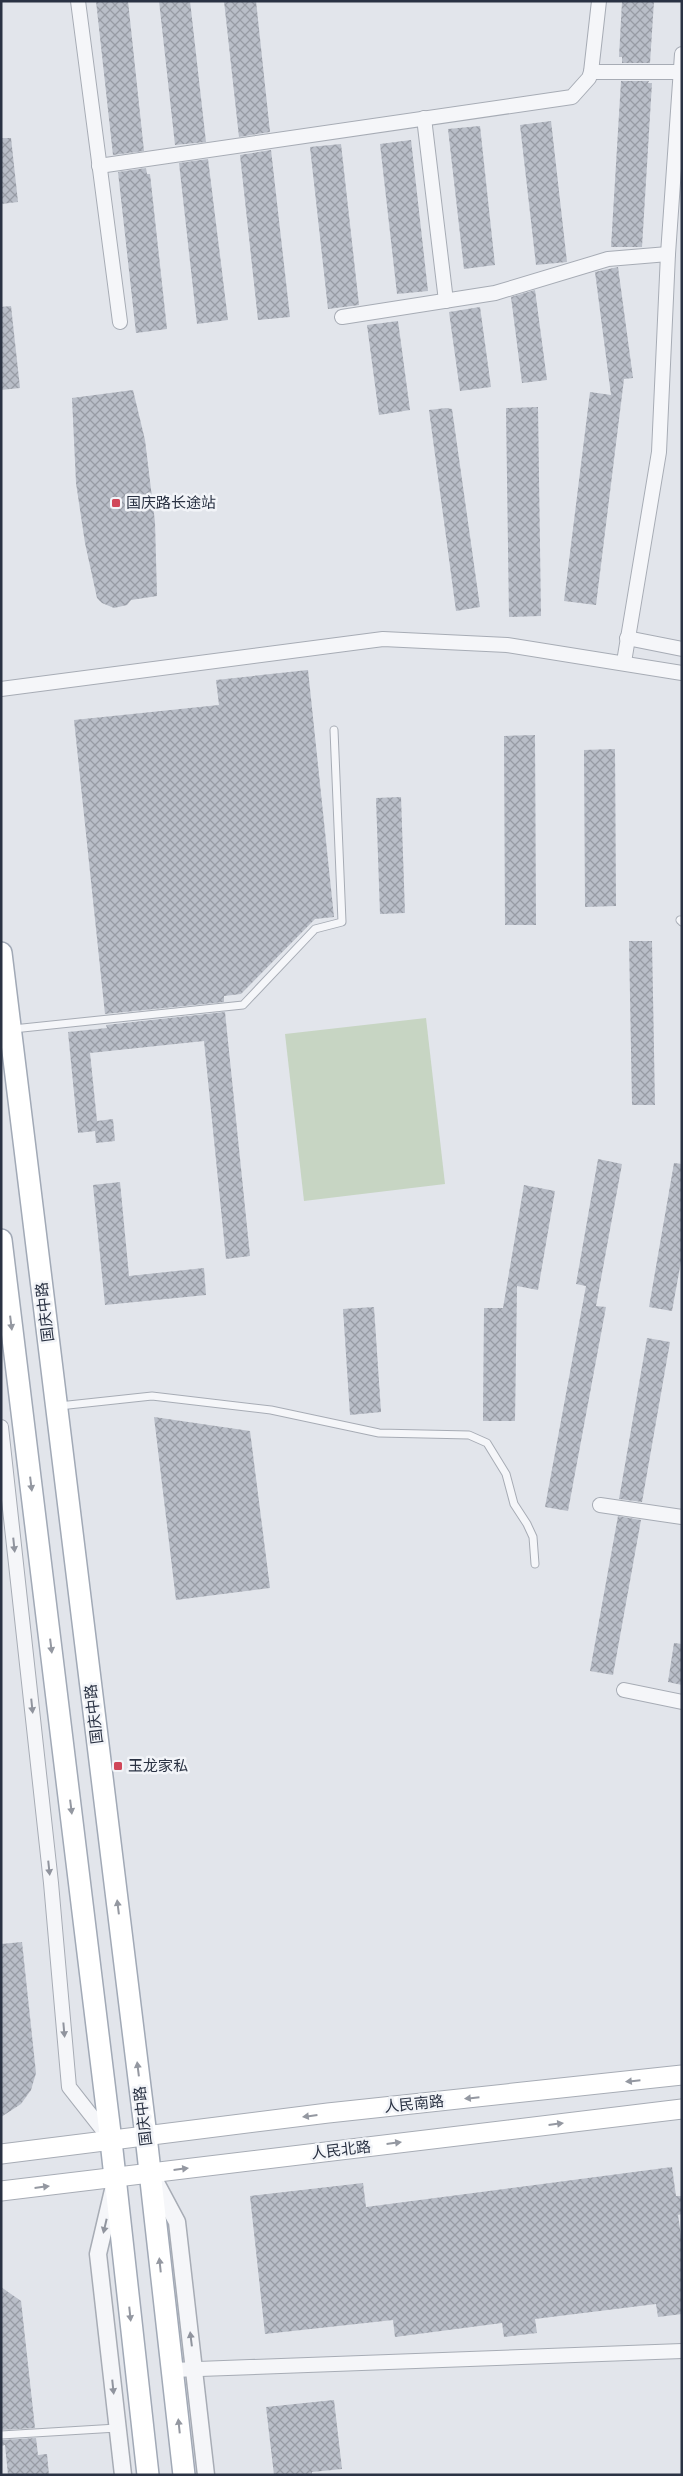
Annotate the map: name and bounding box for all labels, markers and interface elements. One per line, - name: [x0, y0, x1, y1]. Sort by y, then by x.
- place label: 国庆路长途站: [126, 495, 216, 514]
- marker: 国庆路长途站: [110, 497, 122, 509]
- street label: 国庆中路: [33, 1281, 60, 1343]
- one-way arrow: [7, 1315, 15, 1331]
- one-way arrow: [27, 1477, 35, 1493]
- one-way arrow: [10, 1537, 18, 1553]
- one-way arrow: [47, 1638, 55, 1654]
- street label: 国庆中路: [82, 1683, 109, 1745]
- one-way arrow: [28, 1698, 36, 1714]
- place label: 玉龙家私: [128, 1757, 188, 1777]
- marker: 玉龙家私: [112, 1760, 124, 1772]
- one-way arrow: [67, 1799, 75, 1815]
- one-way arrow: [45, 1860, 53, 1876]
- one-way arrow: [114, 1899, 122, 1915]
- one-way arrow: [60, 2022, 68, 2038]
- one-way arrow: [133, 2060, 141, 2076]
- one-way arrow: [625, 2077, 641, 2085]
- street label: 国庆中路: [131, 2085, 158, 2147]
- street label: 人民南路: [383, 2093, 445, 2118]
- one-way arrow: [463, 2094, 479, 2102]
- one-way arrow: [302, 2112, 318, 2120]
- one-way arrow: [548, 2120, 564, 2128]
- street label: 人民北路: [310, 2137, 372, 2165]
- one-way arrow: [387, 2139, 403, 2147]
- one-way arrow: [173, 2165, 189, 2173]
- one-way arrow: [35, 2183, 51, 2191]
- one-way arrow: [100, 2218, 108, 2234]
- one-way arrow: [156, 2257, 164, 2273]
- one-way arrow: [126, 2306, 134, 2322]
- one-way arrow: [187, 2331, 195, 2347]
- one-way arrow: [109, 2379, 117, 2395]
- one-way arrow: [175, 2418, 183, 2434]

